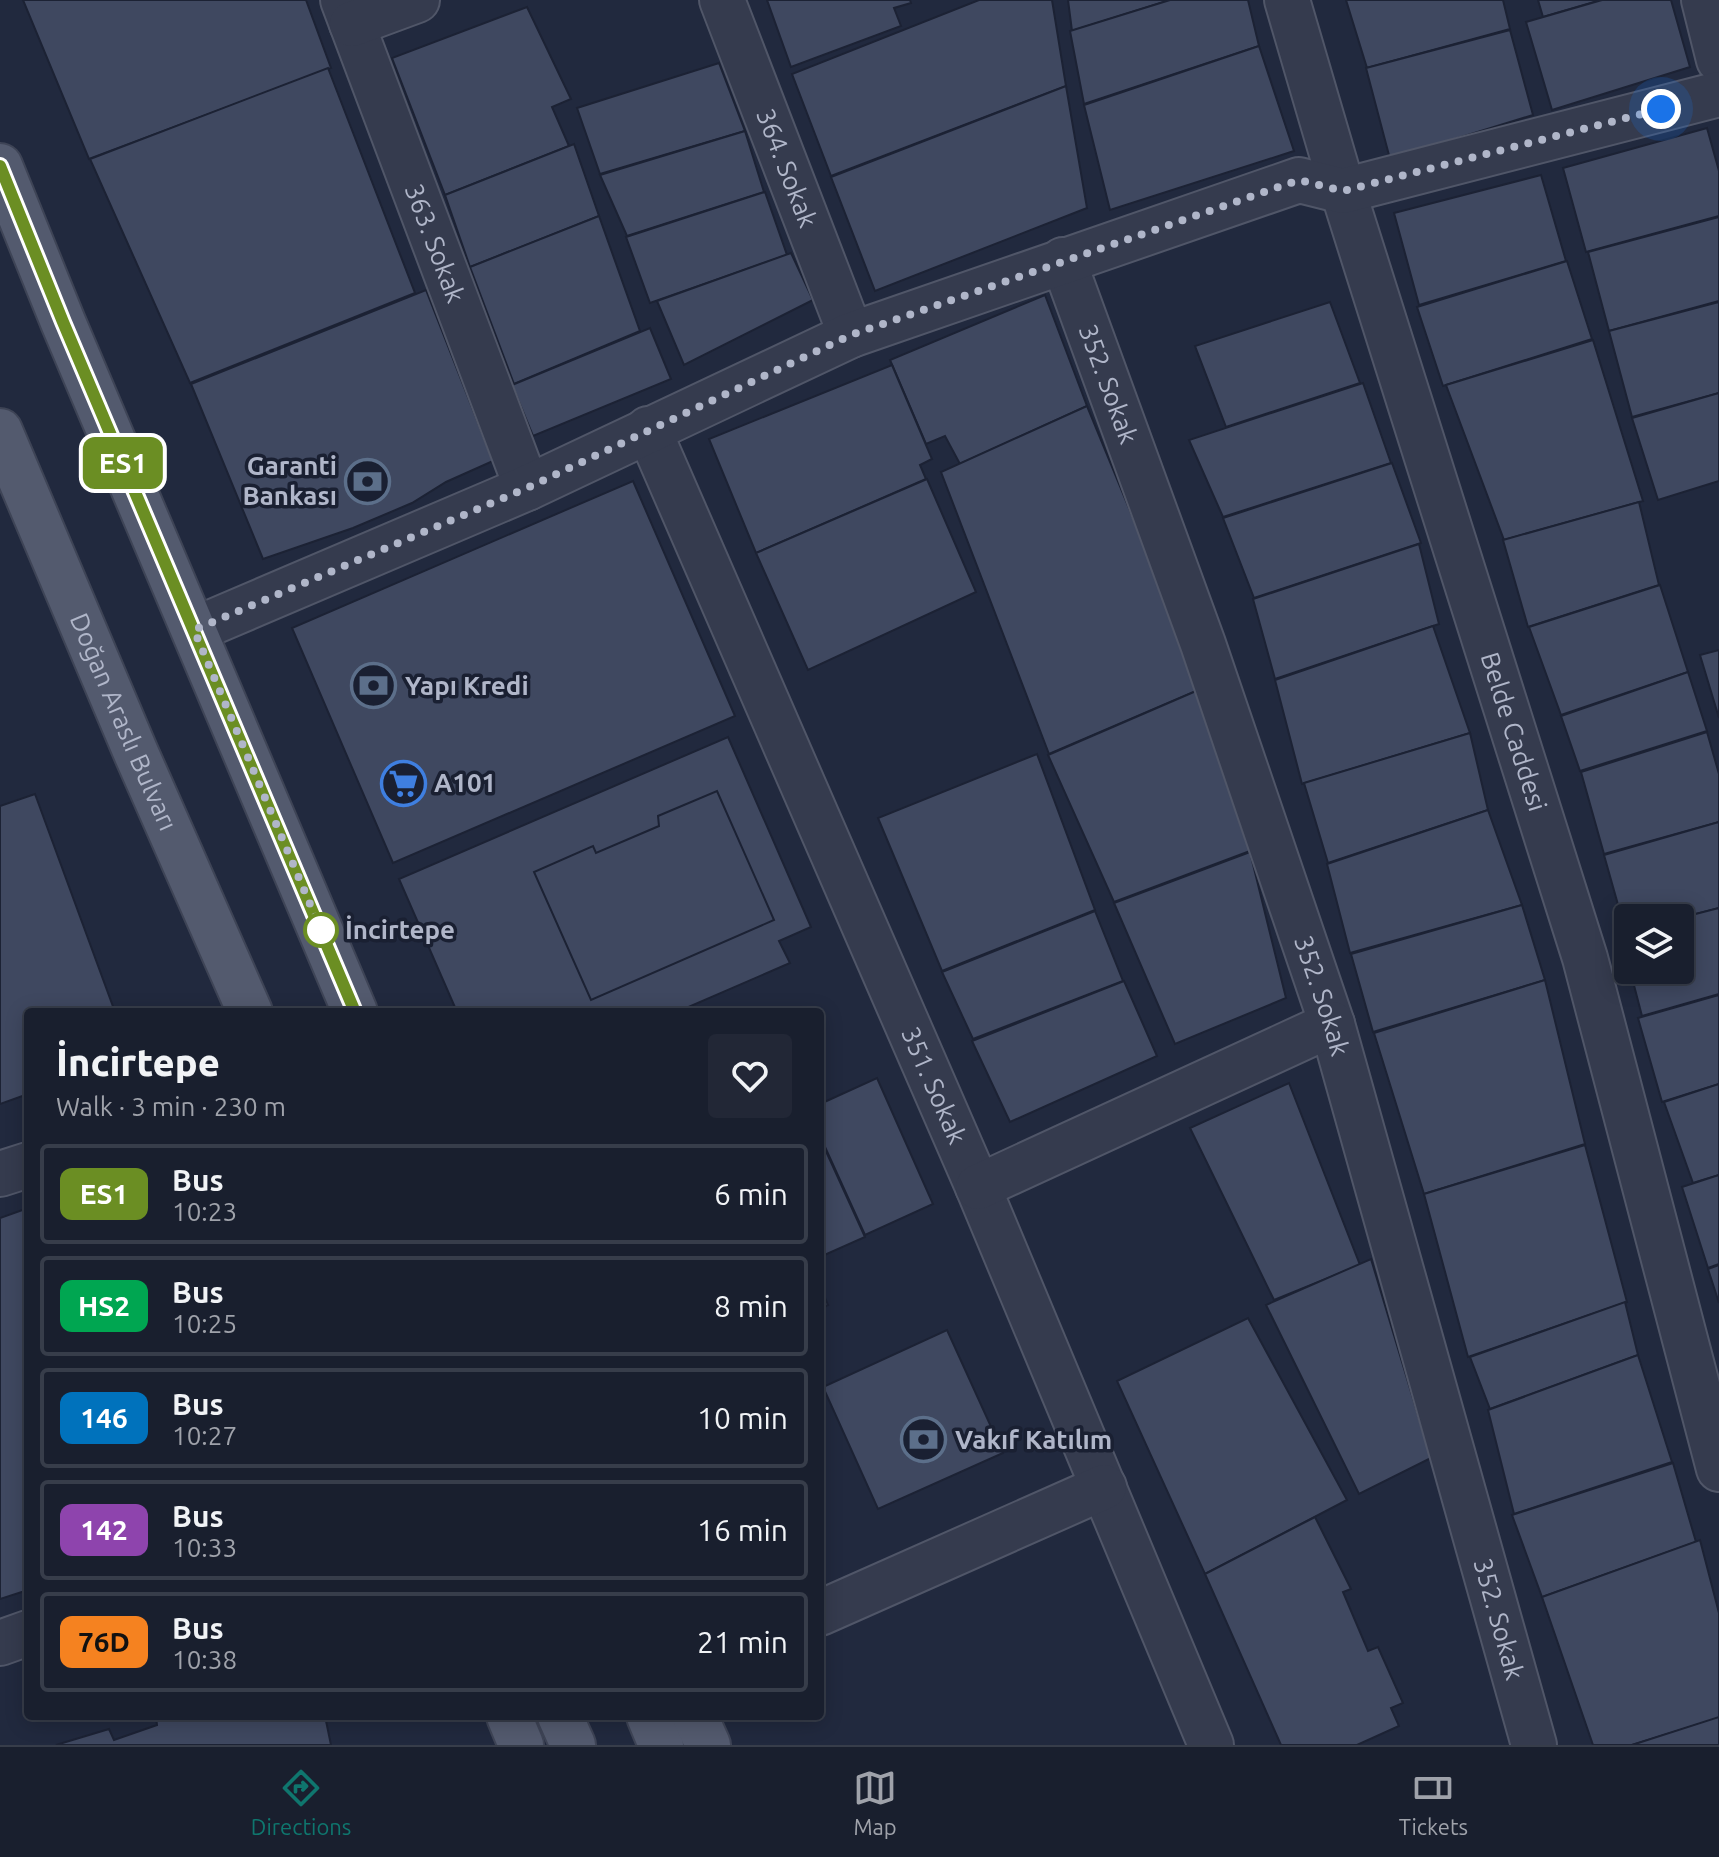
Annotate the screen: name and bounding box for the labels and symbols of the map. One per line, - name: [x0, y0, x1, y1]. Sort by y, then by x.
- your location: [1641, 89, 1681, 129]
- street label: 364. Sokak: [751, 104, 823, 231]
- street label: 363. Sokak: [400, 180, 471, 307]
- street label: 352. Sokak: [1074, 320, 1144, 447]
- line badge: ES1: [77, 437, 169, 489]
- place label: Garanti Bankası: [242, 451, 337, 510]
- bank icon: Garanti Bankası: [344, 457, 392, 505]
- street label: Doğan Araslı Bulvarı: [65, 609, 183, 835]
- street label: Belde Caddesi: [1475, 648, 1553, 815]
- bank icon: Yapı Kredi: [350, 662, 398, 710]
- place label: Yapı Kredi: [405, 671, 529, 700]
- supermarket icon: A101: [379, 759, 427, 807]
- place label: A101: [434, 768, 496, 797]
- marker: İncirtepe: [304, 913, 338, 947]
- place label: İncirtepe: [345, 915, 455, 944]
- street label: 352. Sokak: [1289, 932, 1355, 1059]
- street label: 351. Sokak: [896, 1022, 972, 1148]
- bank icon: Vakıf Katılım: [900, 1416, 948, 1464]
- place label: Vakıf Katılım: [955, 1425, 1112, 1454]
- street label: 352. Sokak: [1468, 1555, 1530, 1683]

